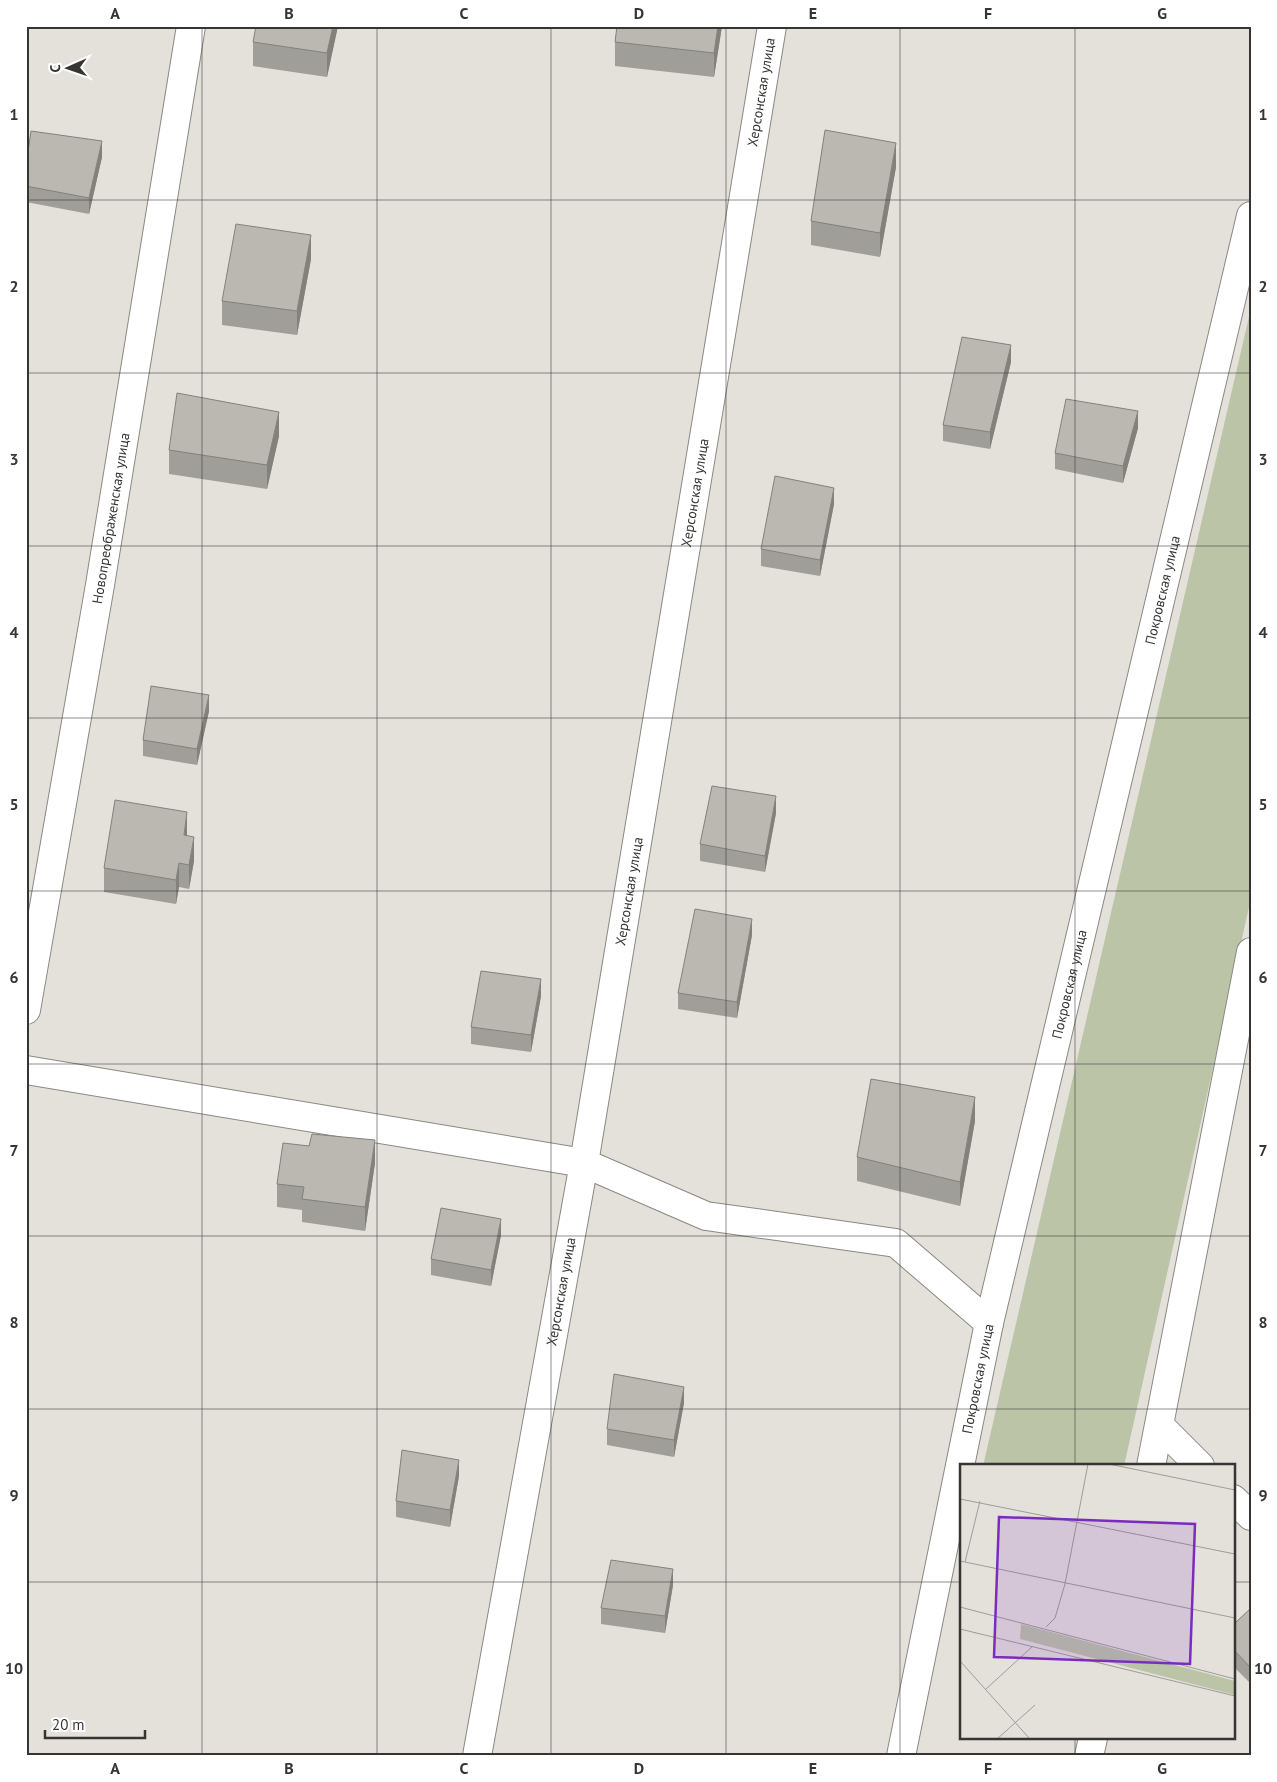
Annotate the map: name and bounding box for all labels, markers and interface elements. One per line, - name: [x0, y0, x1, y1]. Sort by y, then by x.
- text: A: [110, 3, 120, 23]
- text: B: [284, 3, 294, 23]
- text: C: [460, 3, 469, 23]
- text: D: [634, 3, 644, 23]
- text: E: [809, 3, 817, 23]
- text: F: [984, 3, 992, 23]
- text: G: [1157, 3, 1167, 23]
- street label: Херсонская улица: [743, 36, 779, 148]
- north arrow: [42, 42, 92, 92]
- text: С: [46, 64, 64, 73]
- text: 1: [9, 104, 19, 124]
- text: 1: [1258, 104, 1268, 124]
- text: 2: [9, 276, 19, 296]
- text: 2: [1258, 276, 1268, 296]
- street label: Новопреображенская улица: [88, 431, 134, 605]
- street label: Херсонская улица: [677, 437, 713, 548]
- text: 3: [9, 449, 19, 469]
- text: 3: [1258, 449, 1268, 469]
- street label: Покровская улица: [1141, 534, 1184, 646]
- text: 4: [9, 622, 19, 642]
- text: 4: [1258, 622, 1268, 642]
- text: 5: [9, 794, 19, 814]
- text: 5: [1258, 794, 1268, 814]
- street label: Херсонская улица: [611, 836, 647, 947]
- street label: Покровская улица: [1048, 928, 1091, 1041]
- text: 6: [9, 967, 19, 987]
- text: 6: [1258, 967, 1268, 987]
- text: 7: [9, 1140, 19, 1160]
- text: 7: [1258, 1140, 1268, 1160]
- street label: Херсонская улица: [542, 1236, 579, 1347]
- text: 8: [9, 1312, 19, 1332]
- text: 8: [1258, 1312, 1268, 1332]
- street label: Покровская улица: [958, 1322, 998, 1435]
- inset map: [960, 1464, 1234, 1740]
- text: 9: [9, 1485, 19, 1505]
- text: 9: [1258, 1485, 1268, 1505]
- text: 10: [5, 1658, 23, 1678]
- text: 10: [1254, 1658, 1272, 1678]
- scale bar: [45, 1707, 145, 1739]
- text: 20 m: [52, 1715, 85, 1734]
- text: A: [110, 1758, 120, 1778]
- text: B: [284, 1758, 294, 1778]
- text: C: [460, 1758, 469, 1778]
- text: D: [634, 1758, 644, 1778]
- text: E: [809, 1758, 817, 1778]
- text: F: [984, 1758, 992, 1778]
- text: G: [1157, 1758, 1167, 1778]

